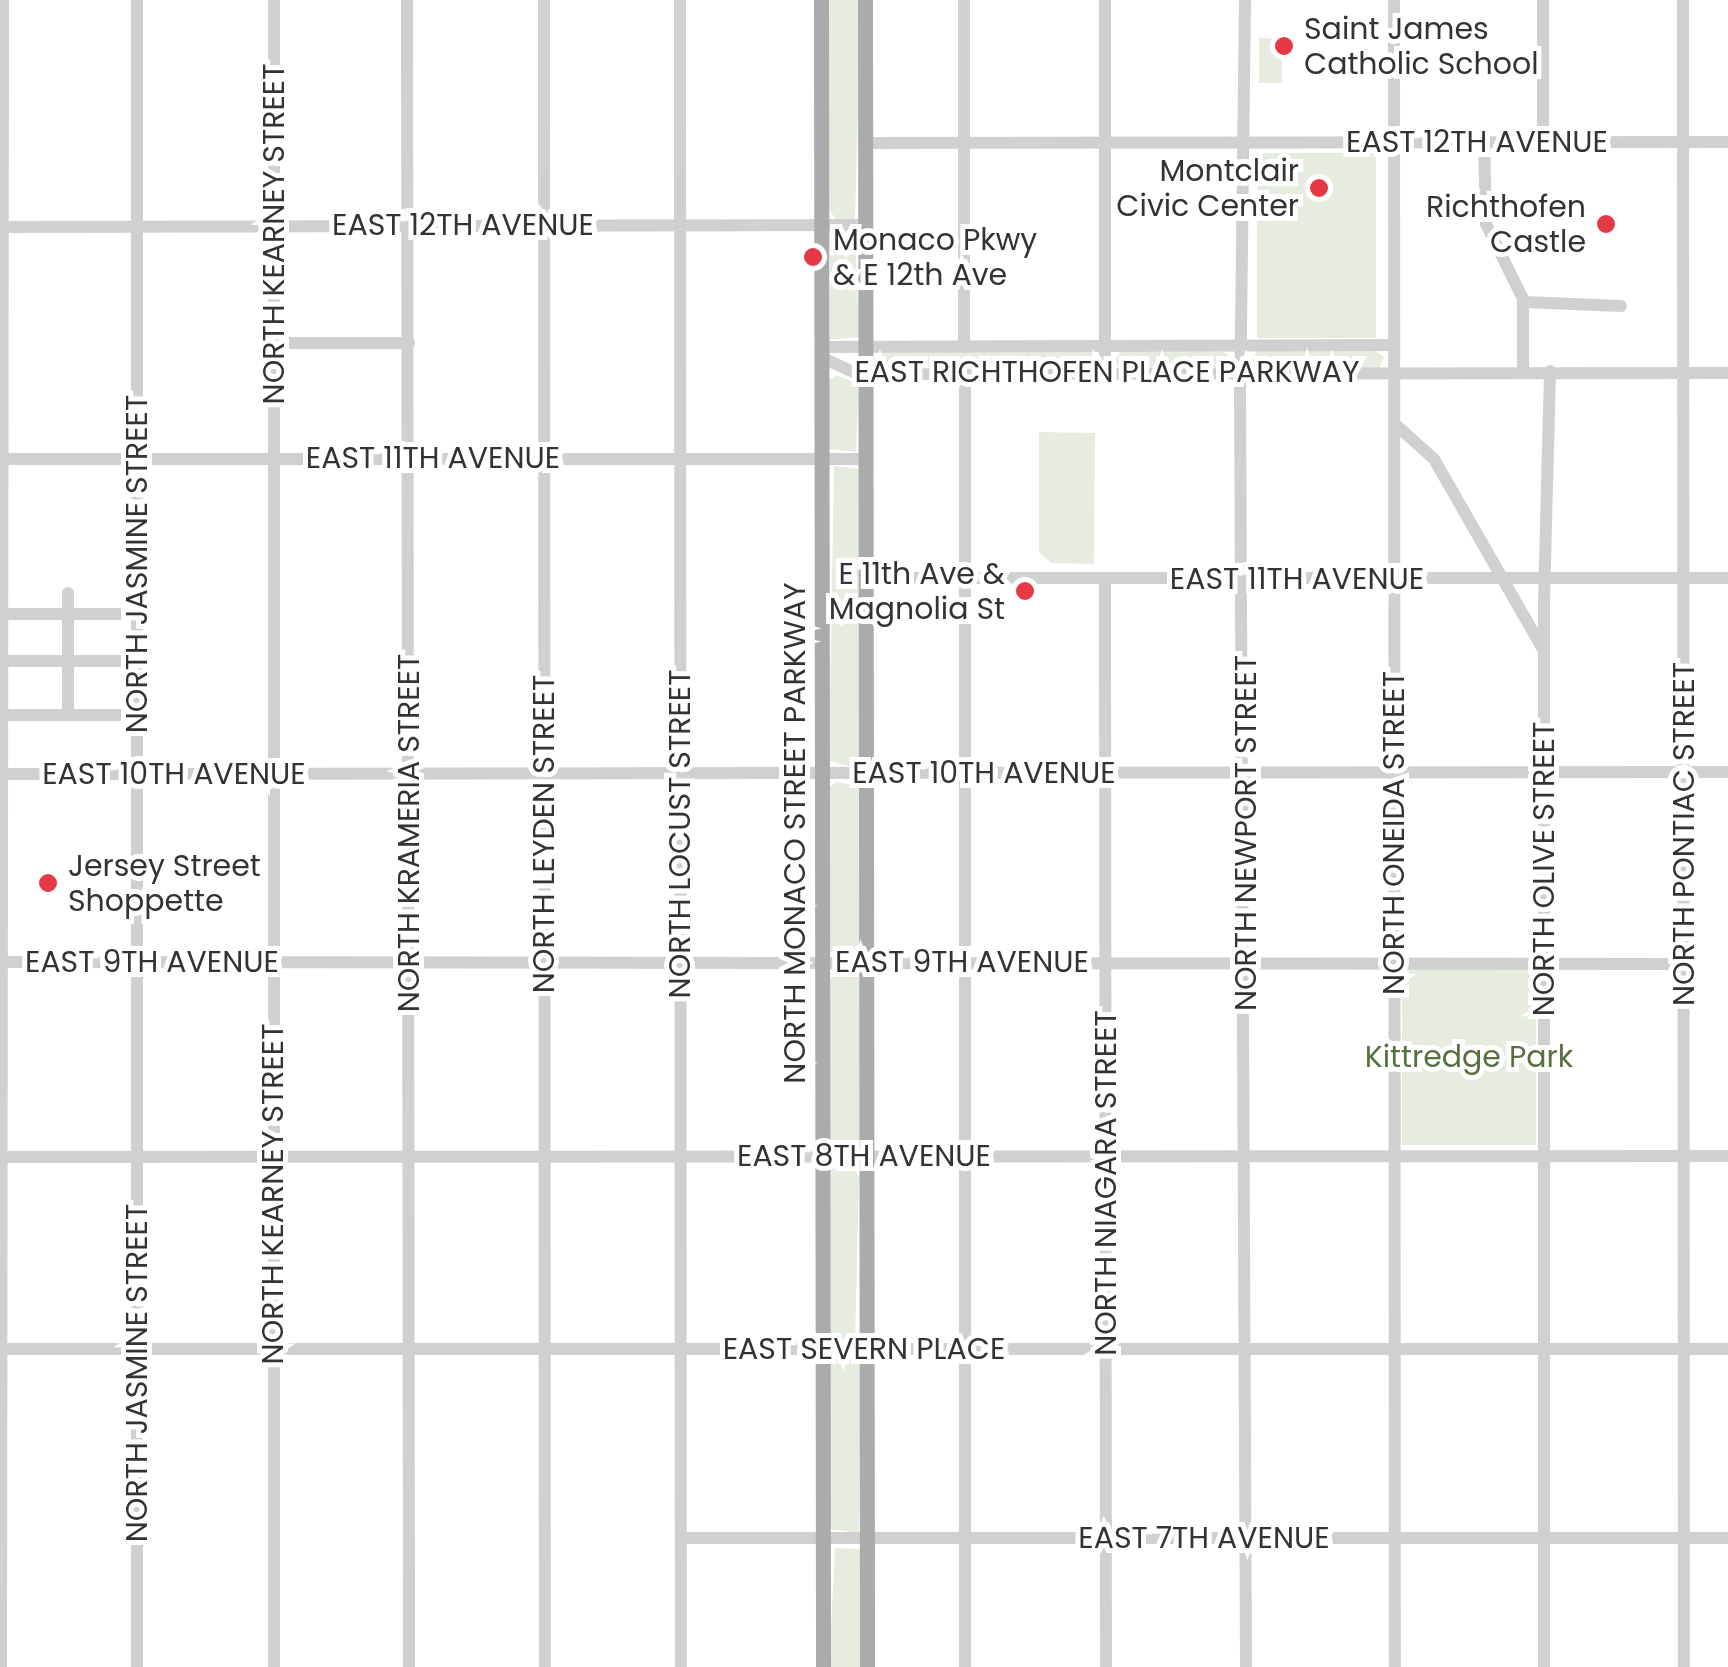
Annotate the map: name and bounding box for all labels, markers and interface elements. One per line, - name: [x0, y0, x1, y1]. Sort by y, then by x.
- place label: Saint James Catholic School: [1304, 11, 1539, 82]
- marker: Saint James Catholic School: [1273, 35, 1295, 57]
- street label: NORTH KEARNEY STREET: [256, 64, 292, 404]
- street label: EAST 12TH AVENUE: [1346, 124, 1608, 160]
- place label: Montclair Civic Center: [1116, 153, 1299, 224]
- marker: Montclair Civic Center: [1308, 177, 1330, 199]
- place label: Richthofen Castle: [1426, 189, 1586, 260]
- street label: EAST 12TH AVENUE: [332, 207, 594, 243]
- marker: Richthofen Castle: [1595, 213, 1617, 235]
- place label: Monaco Pkwy & E 12th Ave: [833, 222, 1037, 292]
- marker: Monaco Pkwy & E 12th Ave: [802, 246, 824, 268]
- street label: EAST RICHTHOFEN PLACE PARKWAY: [854, 354, 1360, 390]
- street label: NORTH JASMINE STREET: [119, 395, 155, 733]
- street label: EAST 11TH AVENUE: [306, 440, 560, 476]
- place label: E 11th Ave & Magnolia St: [829, 556, 1005, 626]
- street label: EAST 11TH AVENUE: [1170, 561, 1424, 597]
- marker: E 11th Ave & Magnolia St: [1014, 580, 1036, 602]
- street label: NORTH MONACO STREET PARKWAY: [777, 582, 813, 1084]
- street label: NORTH KRAMERIA STREET: [391, 654, 427, 1012]
- street label: NORTH NEWPORT STREET: [1228, 655, 1264, 1011]
- street label: NORTH PONTIAC STREET: [1666, 662, 1702, 1006]
- street label: NORTH LOCUST STREET: [662, 670, 698, 998]
- street label: NORTH ONEIDA STREET: [1376, 671, 1412, 995]
- street label: NORTH LEYDEN STREET: [526, 675, 562, 993]
- street label: NORTH OLIVE STREET: [1526, 722, 1562, 1016]
- street label: EAST 10TH AVENUE: [852, 755, 1116, 791]
- street label: EAST 10TH AVENUE: [42, 756, 306, 792]
- place label: Jersey Street Shoppette: [68, 848, 261, 918]
- marker: Jersey Street Shoppette: [37, 872, 59, 894]
- street label: EAST 9TH AVENUE: [25, 944, 279, 980]
- street label: EAST 9TH AVENUE: [835, 944, 1089, 980]
- street label: NORTH NIAGARA STREET: [1088, 1010, 1124, 1356]
- street label: NORTH KEARNEY STREET: [255, 1024, 291, 1364]
- park label: Kittredge Park: [1365, 1039, 1573, 1075]
- street label: EAST 8TH AVENUE: [737, 1138, 991, 1174]
- street label: NORTH JASMINE STREET: [119, 1204, 155, 1542]
- street label: EAST SEVERN PLACE: [723, 1331, 1005, 1367]
- street label: EAST 7TH AVENUE: [1078, 1520, 1330, 1556]

